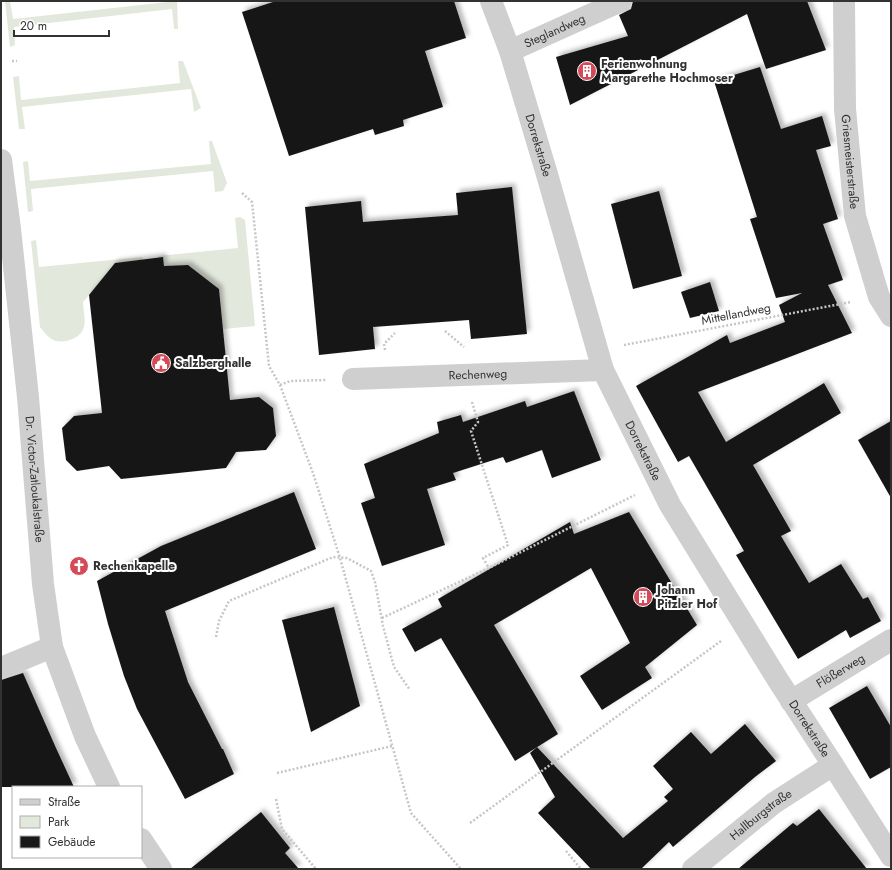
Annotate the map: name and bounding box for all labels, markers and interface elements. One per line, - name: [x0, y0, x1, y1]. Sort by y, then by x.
- street label: Steglandweg: [521, 9, 588, 52]
- scale bar: [14, 12, 109, 38]
- text: 20 m: [20, 17, 47, 35]
- place label: Ferienwohnung Margarethe Hochmoser: [601, 55, 733, 87]
- building icon: Ferienwohnung Margarethe Hochmoser: [576, 60, 598, 82]
- street label: Dorrekstraße: [520, 112, 556, 179]
- street label: Griesmeisterstraße: [837, 114, 863, 210]
- street label: Mittellandweg: [700, 298, 772, 330]
- public building icon: Salzberghalle: [150, 352, 172, 374]
- place label: Salzberghalle: [175, 354, 252, 372]
- street label: Rechenweg: [448, 364, 507, 385]
- street label: Dr. Victor-Zatloukalstraße: [21, 415, 49, 543]
- street label: Dorrekstraße: [621, 418, 666, 484]
- church icon: Rechenkapelle: [68, 555, 90, 577]
- place label: Rechenkapelle: [93, 557, 175, 575]
- place label: Johann Pitzler Hof: [655, 581, 718, 613]
- building icon: Johann Pitzler Hof: [632, 586, 654, 608]
- street label: Flößerweg: [813, 649, 868, 692]
- street label: Dorrekstraße: [784, 696, 835, 761]
- street label: Hallburgstraße: [726, 785, 795, 845]
- legend: [12, 786, 142, 858]
- text: Straße: [48, 793, 80, 811]
- text: Park: [48, 813, 70, 831]
- text: Gebäude: [48, 833, 95, 851]

